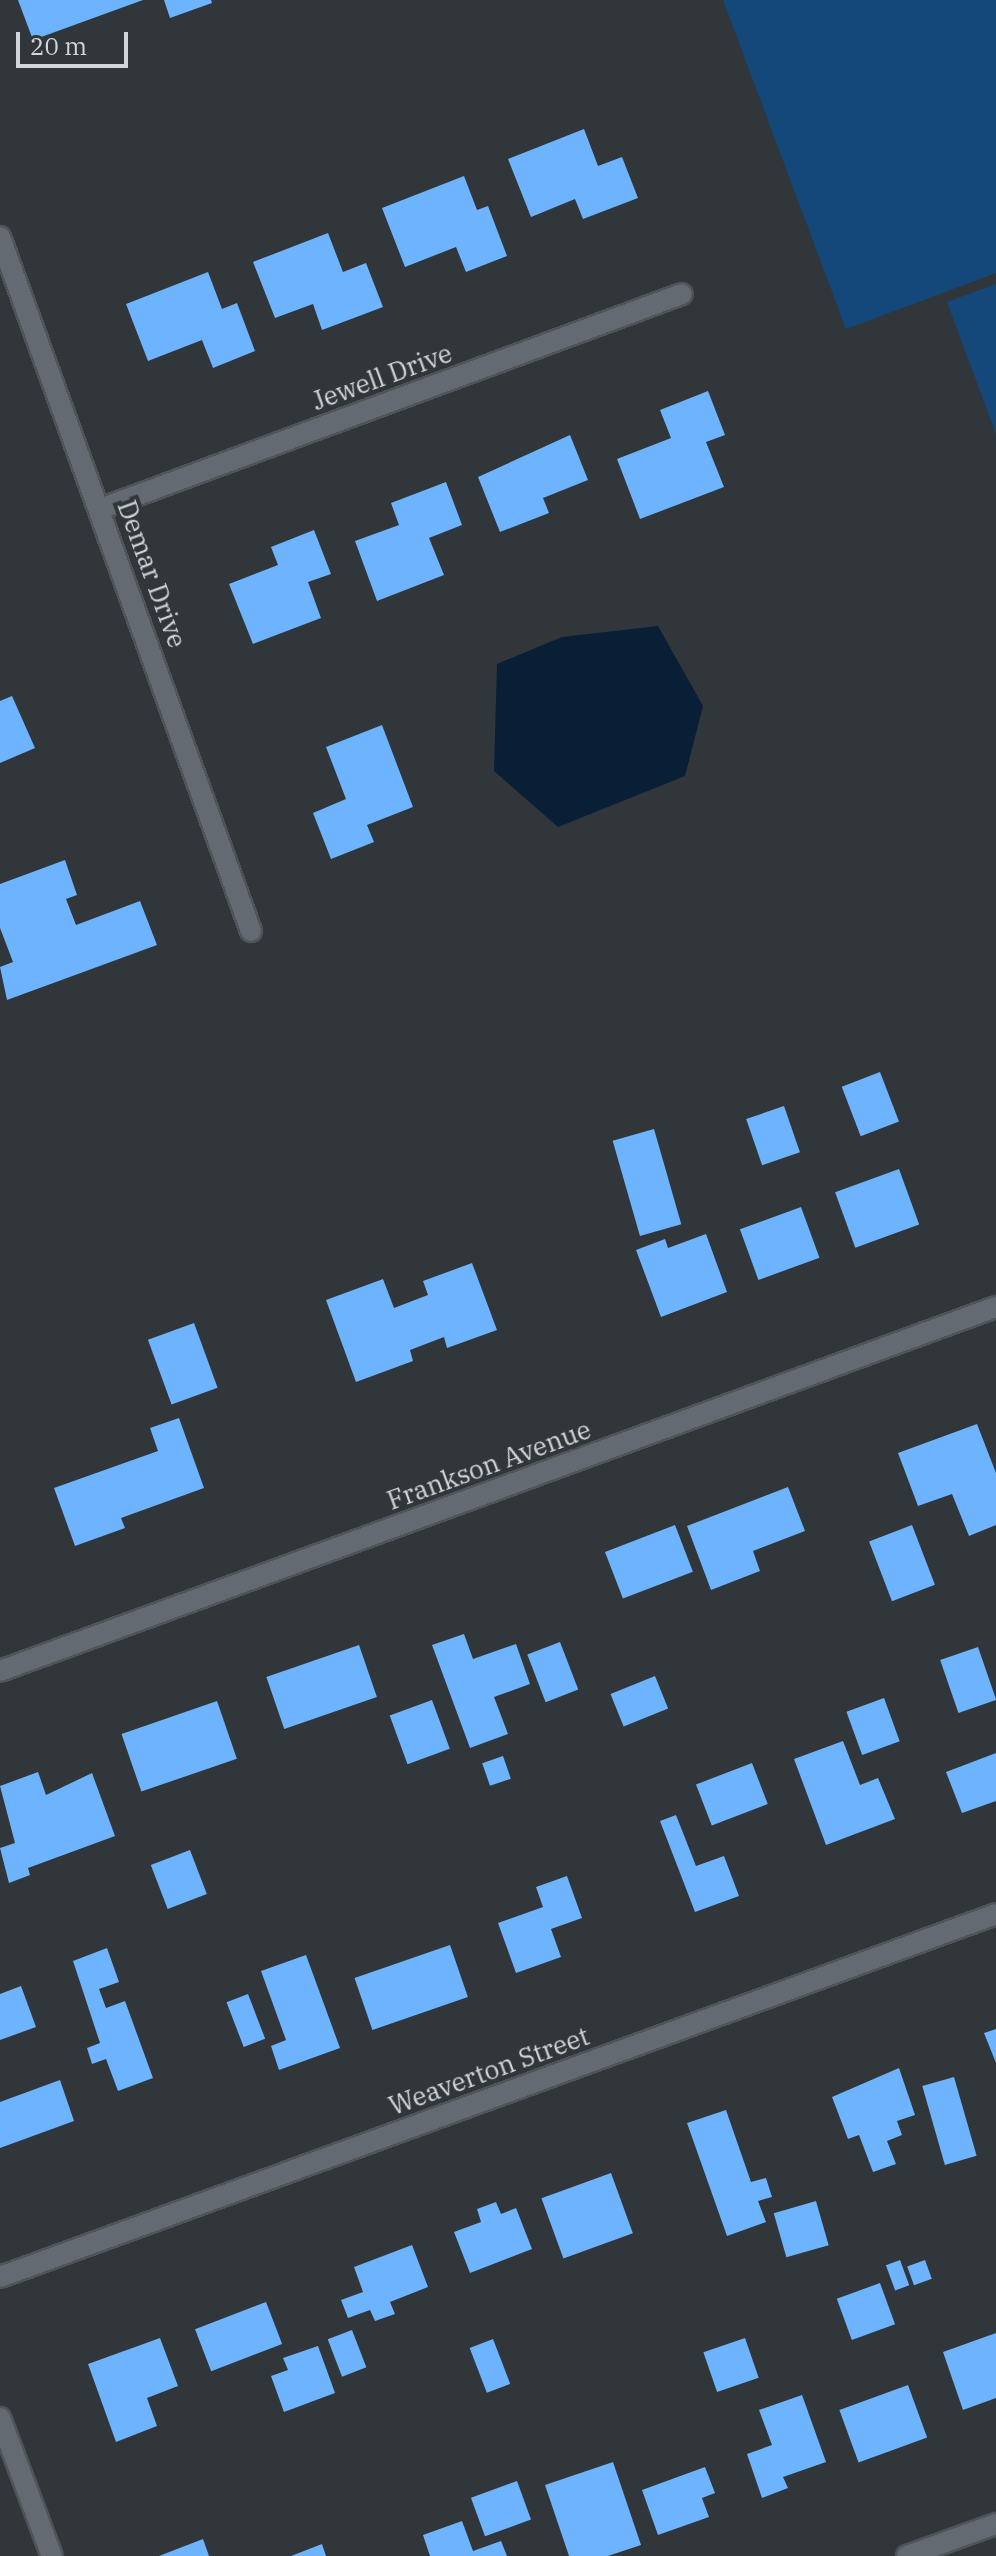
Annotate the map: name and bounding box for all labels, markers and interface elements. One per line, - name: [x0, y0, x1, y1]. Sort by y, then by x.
- scale bar: [20, 16, 132, 66]
- text: 20 m: [30, 30, 87, 62]
- street label: Jewell Drive: [308, 337, 456, 417]
- street label: Demar Drive: [111, 496, 193, 652]
- street label: Frankson Avenue: [383, 1414, 595, 1516]
- street label: Weaverton Street: [385, 2020, 593, 2122]

